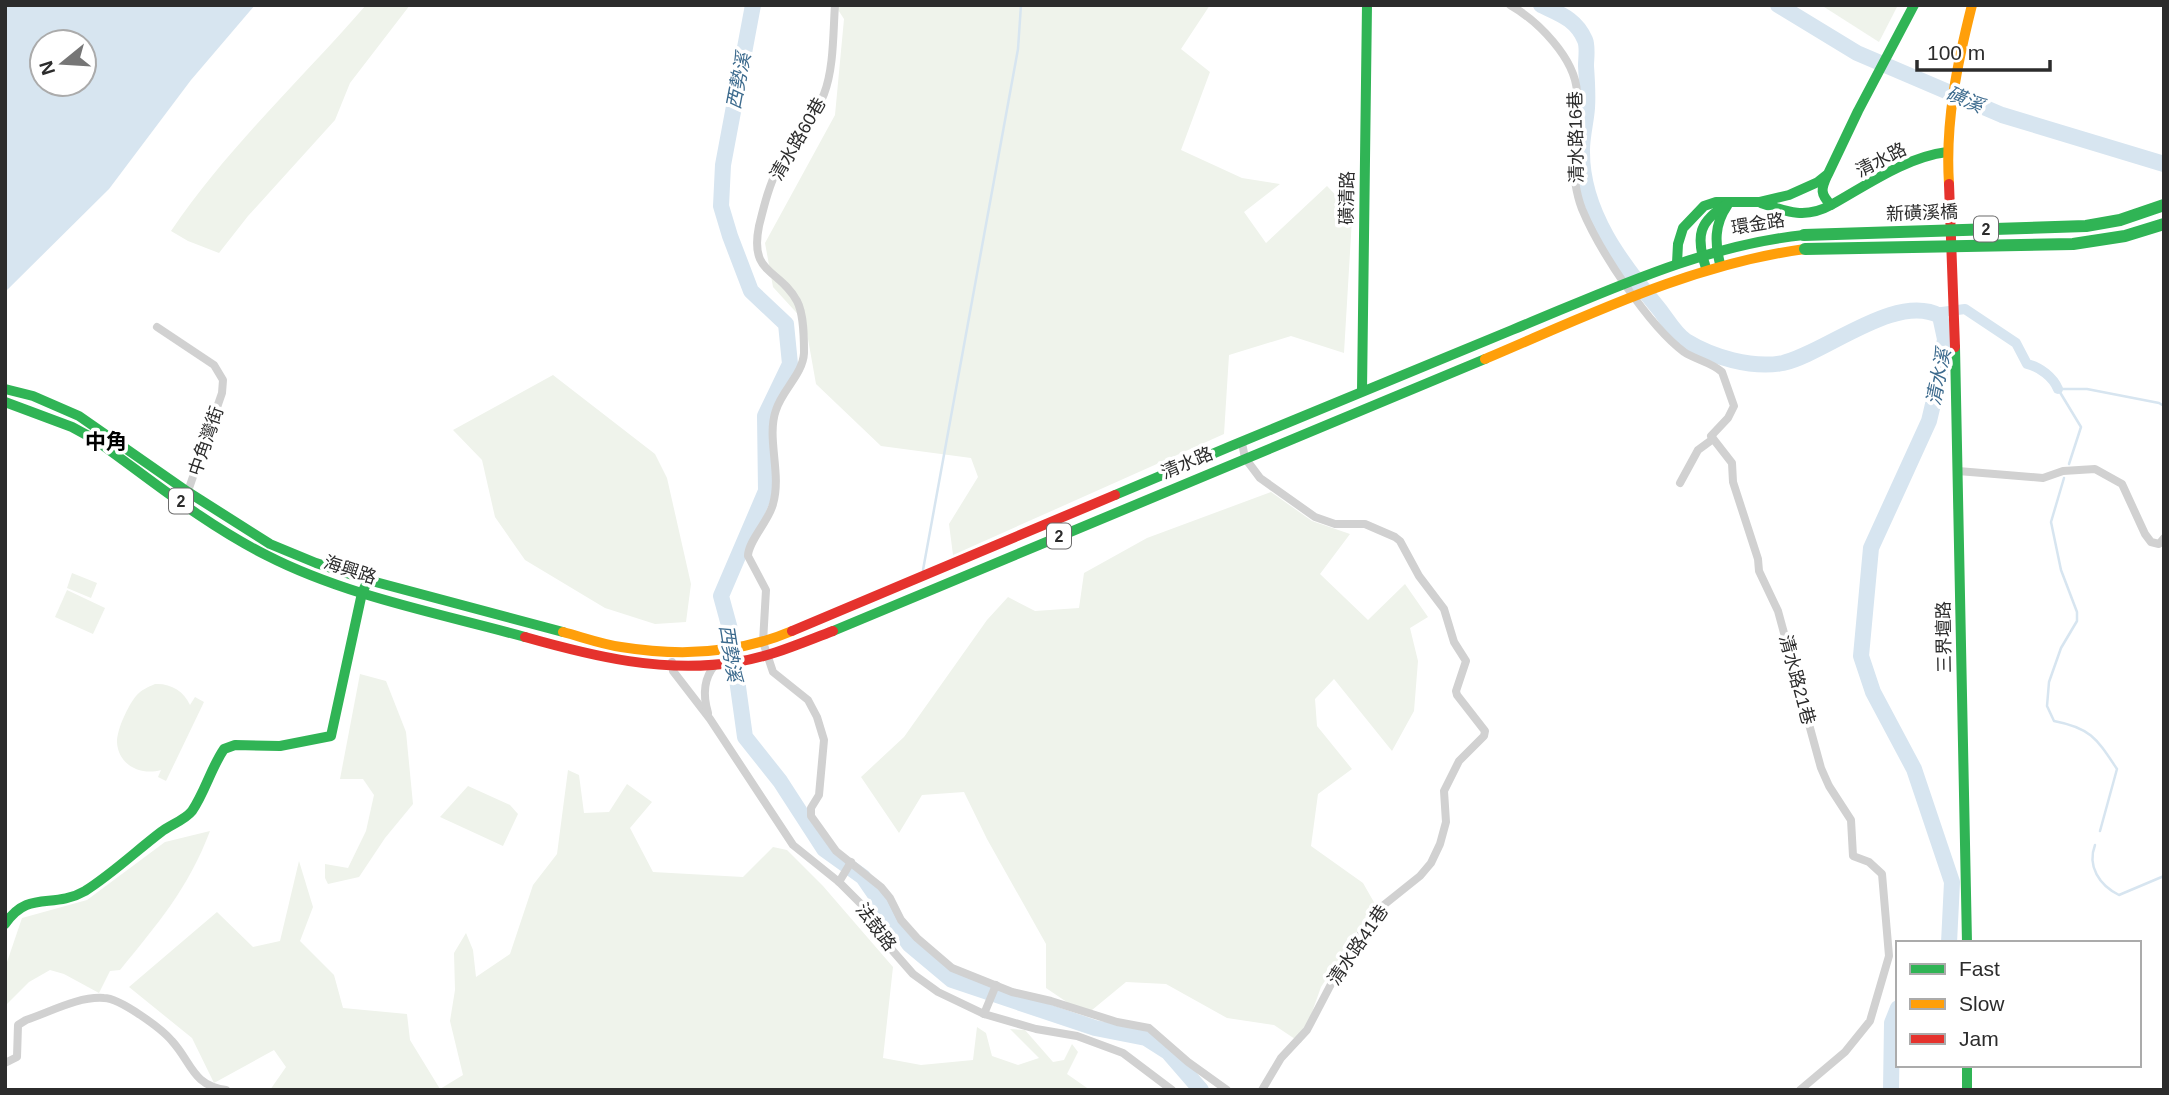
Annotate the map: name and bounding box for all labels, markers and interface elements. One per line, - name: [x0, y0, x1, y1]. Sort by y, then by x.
- north arrow: [28, 28, 98, 98]
- scale bar: [1917, 28, 2050, 72]
- text: 100 m: [1927, 41, 1985, 64]
- water label: 西勢溪: [723, 48, 755, 111]
- text: N: [35, 58, 59, 78]
- water label: 磺溪: [1943, 82, 1989, 118]
- street label: 清水路16巷: [1565, 91, 1587, 183]
- street label: 清水路60巷: [766, 94, 830, 184]
- street label: 清水路: [1852, 139, 1910, 181]
- street label: 磺清路: [1337, 171, 1357, 225]
- street label: 新磺溪橋: [1886, 202, 1958, 224]
- street label: 環金路: [1730, 210, 1786, 238]
- road number: 2: [1974, 216, 1998, 242]
- water label: 清水溪: [1923, 344, 1955, 407]
- street label: 中角灣街: [185, 404, 227, 478]
- district label: 中角: [85, 430, 127, 453]
- street label: 清水路: [1158, 443, 1216, 483]
- road number: 2: [169, 488, 193, 514]
- road number: 2: [1047, 524, 1071, 548]
- street label: 海興路: [321, 552, 379, 588]
- street label: 三界壇路: [1933, 601, 1955, 673]
- water label: 西勢溪: [716, 623, 746, 686]
- street label: 清水路21巷: [1775, 633, 1819, 727]
- street label: 法鼓路: [852, 899, 900, 955]
- street label: 清水路41巷: [1324, 901, 1392, 989]
- legend: [1896, 941, 2141, 1067]
- text: Fast: [1959, 957, 2000, 980]
- text: Slow: [1959, 992, 2005, 1015]
- text: Jam: [1959, 1027, 1999, 1050]

